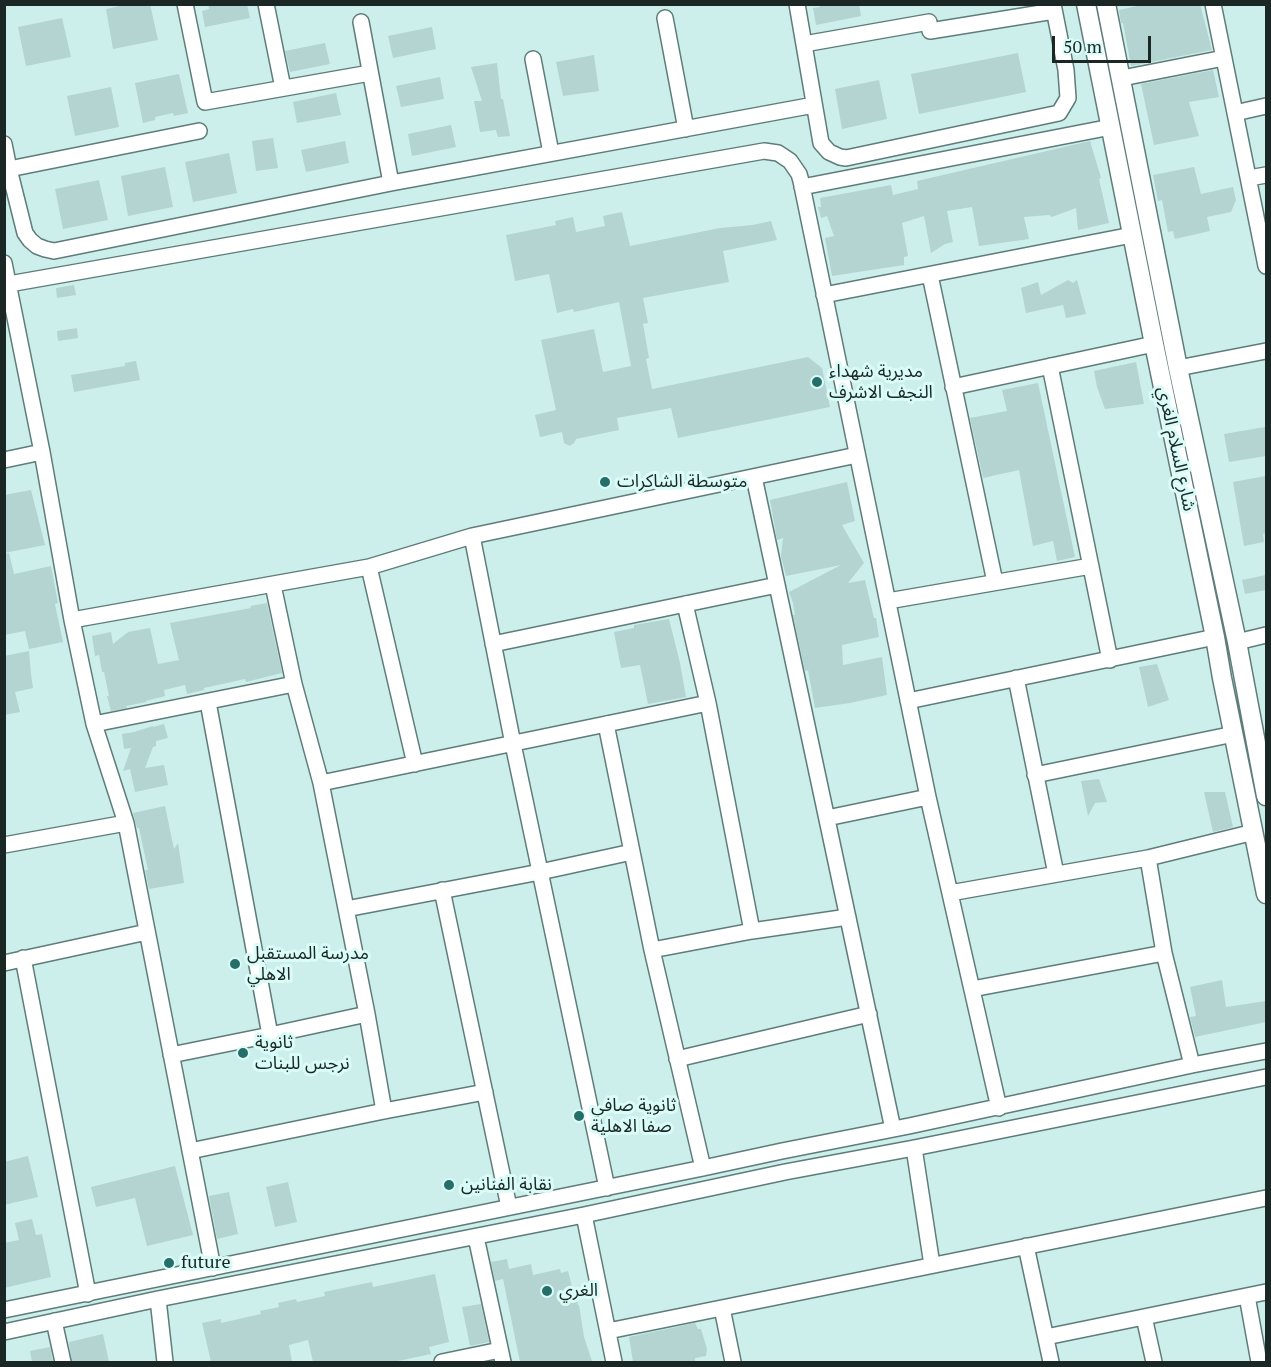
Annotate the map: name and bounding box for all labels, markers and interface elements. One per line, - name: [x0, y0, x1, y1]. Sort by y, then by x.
- scale bar: [1055, 24, 1154, 62]
- text: 50 m: [1063, 34, 1102, 58]
- place label: مديرية شهداء النجف الاشرف: [829, 361, 933, 404]
- marker: مديرية شهداء النجف الاشرف: [810, 375, 824, 389]
- street label: شارع السلام الغري: [1152, 385, 1200, 513]
- place label: متوسطة الشاكرات: [617, 471, 747, 493]
- marker: متوسطة الشاكرات: [598, 475, 612, 489]
- place label: مدرسة المستقبل الاهلي: [247, 943, 369, 986]
- marker: مدرسة المستقبل الاهلي: [228, 957, 242, 971]
- place label: ثانوية نرجس للبنات: [255, 1032, 350, 1074]
- marker: ثانوية نرجس للبنات: [236, 1046, 250, 1060]
- place label: ثانوية صافي صفا الاهلية: [591, 1095, 676, 1138]
- marker: ثانوية صافي صفا الاهلية: [572, 1109, 586, 1123]
- place label: نقابة الفنانين: [461, 1174, 552, 1196]
- marker: نقابة الفنانين: [442, 1178, 456, 1192]
- place label: future: [181, 1252, 230, 1274]
- marker: future: [162, 1256, 176, 1270]
- place label: الغري: [559, 1280, 598, 1302]
- marker: الغري: [540, 1284, 554, 1298]

